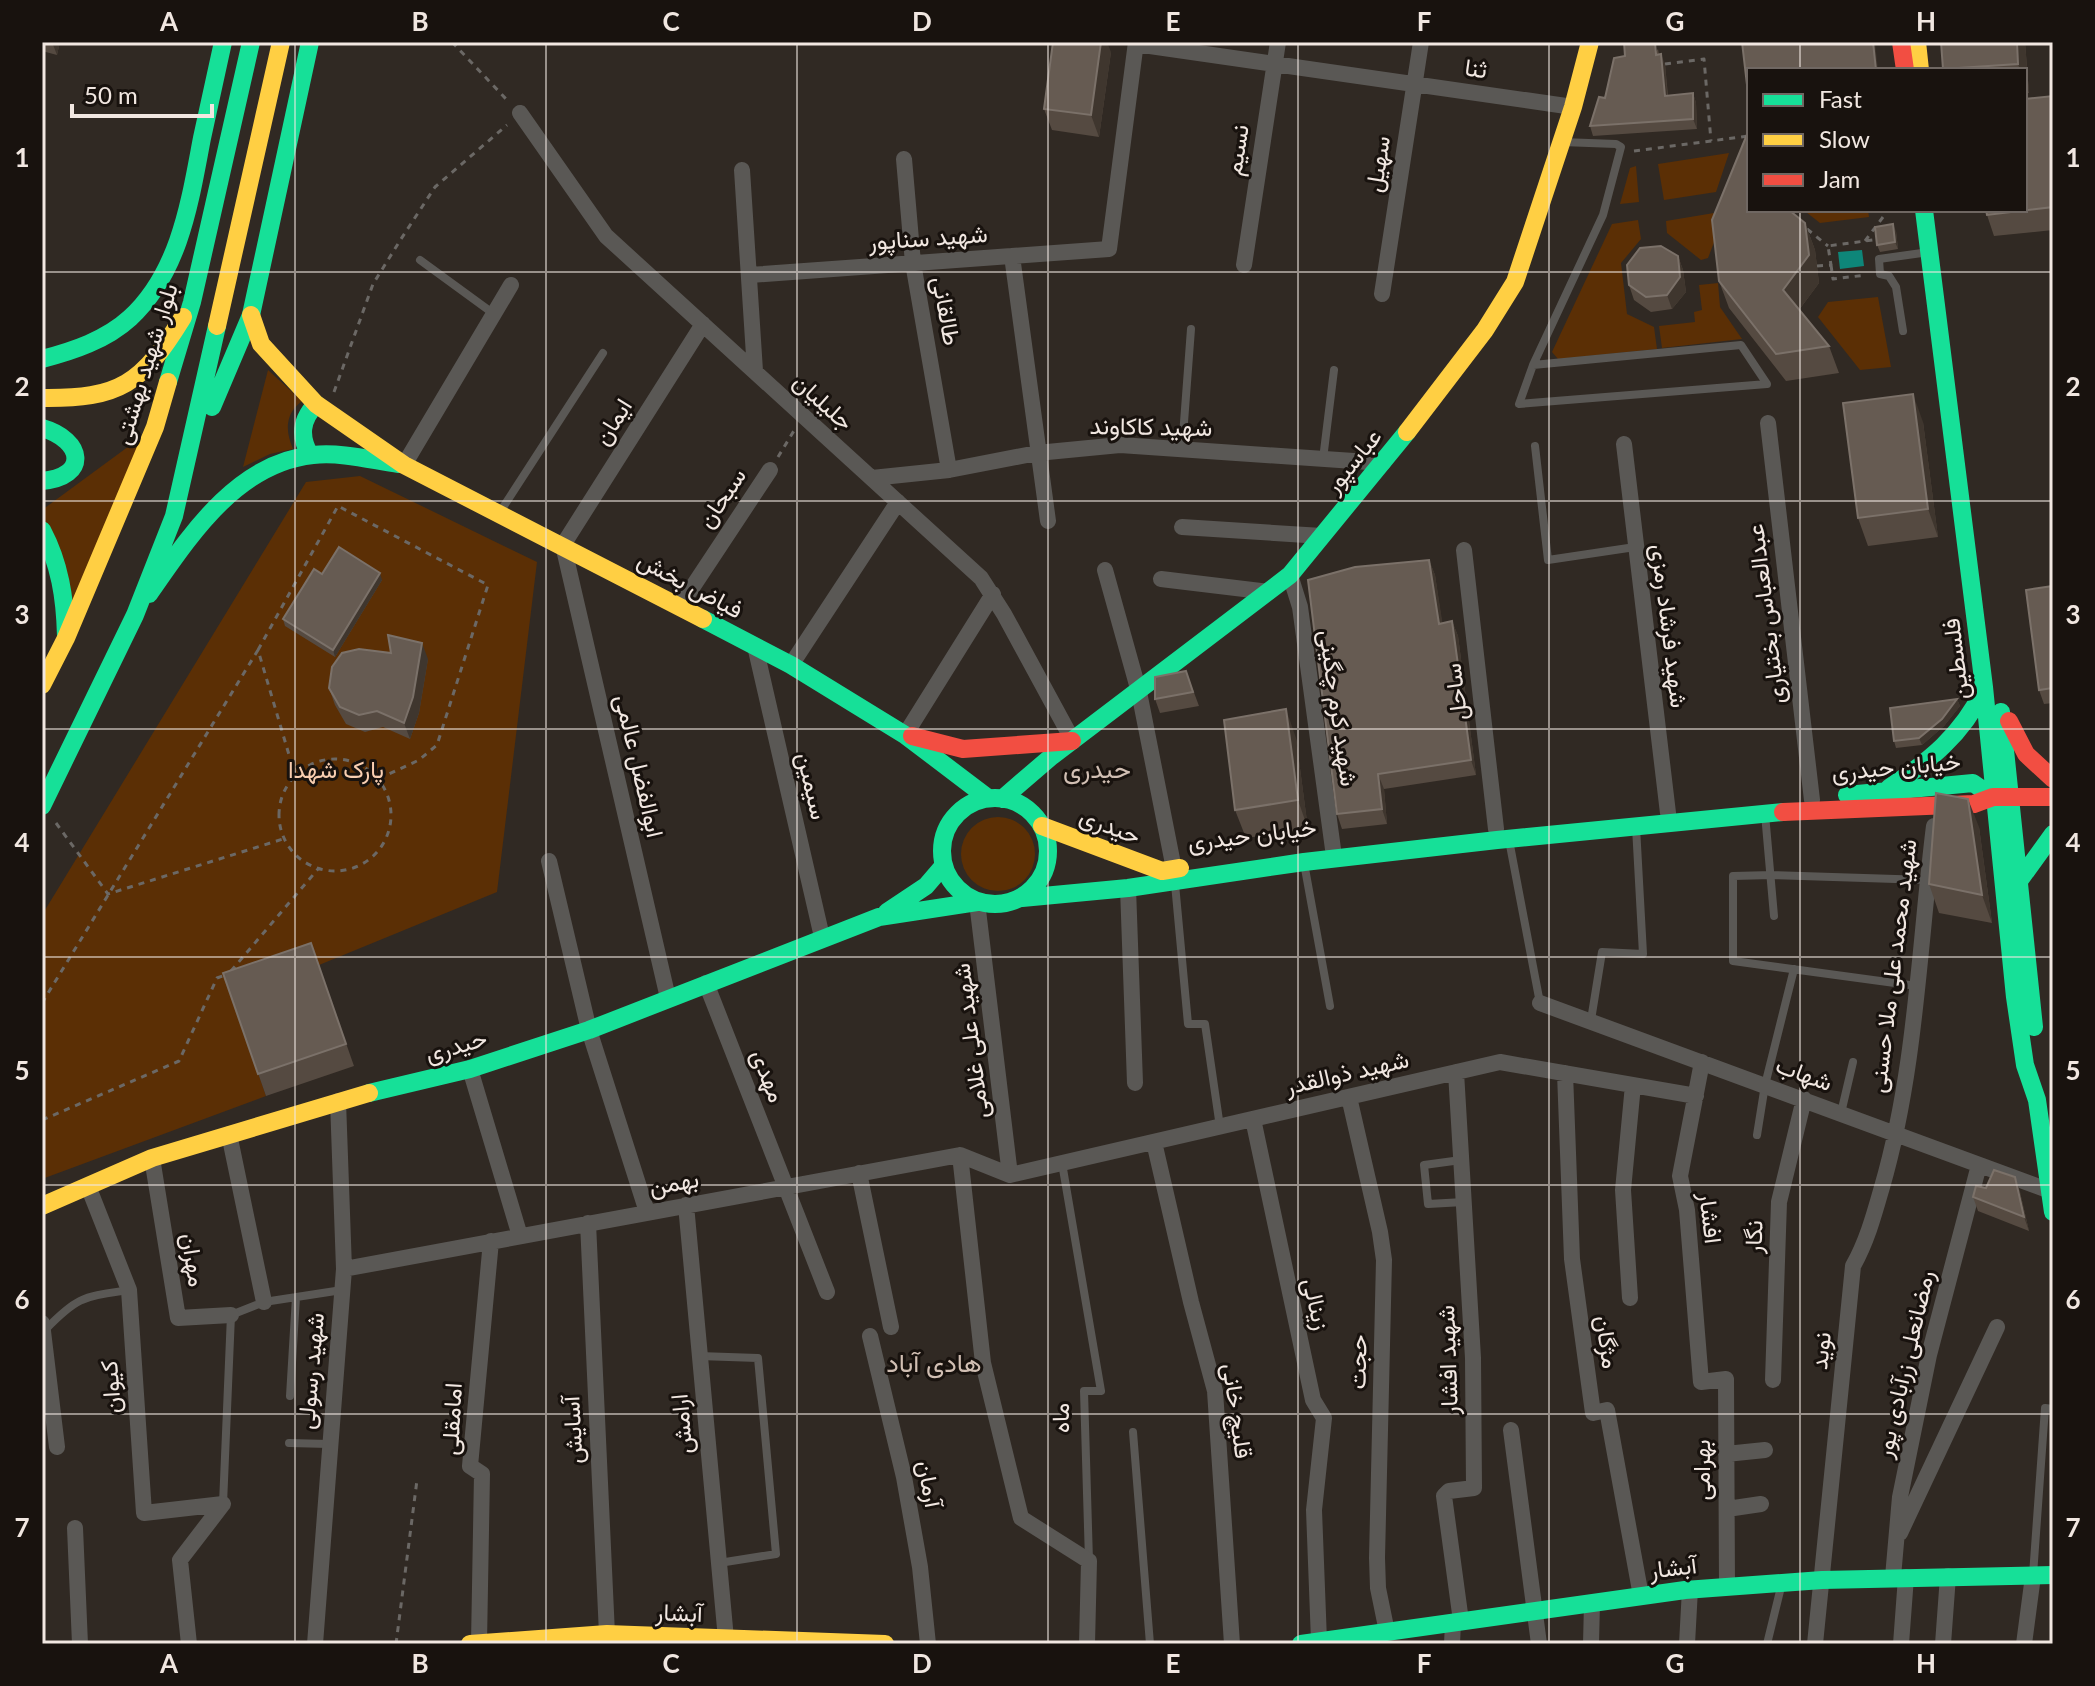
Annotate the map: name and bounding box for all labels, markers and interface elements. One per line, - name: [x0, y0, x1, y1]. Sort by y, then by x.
- text: A: [159, 5, 179, 37]
- text: B: [411, 5, 429, 37]
- text: C: [662, 5, 680, 37]
- text: D: [912, 5, 932, 37]
- text: E: [1166, 5, 1180, 37]
- text: F: [1417, 5, 1431, 37]
- text: G: [1666, 5, 1684, 37]
- text: H: [1916, 5, 1936, 37]
- street label: ثنا: [1463, 52, 1489, 83]
- scale bar: [72, 68, 212, 118]
- legend: [1747, 68, 2027, 212]
- text: 50 m: [84, 80, 138, 109]
- text: Fast: [1819, 84, 1862, 113]
- street label: نسیم: [1217, 122, 1257, 178]
- text: Slow: [1819, 124, 1870, 153]
- street label: سهیل: [1358, 134, 1397, 194]
- text: 1: [14, 141, 30, 173]
- text: 1: [2065, 141, 2081, 173]
- text: Jam: [1819, 164, 1860, 193]
- street label: شهید سناپور: [866, 218, 989, 258]
- street label: طالقانی: [926, 274, 968, 348]
- street label: بلوار شهید بهشتی: [106, 279, 185, 448]
- street label: جلیلیان: [787, 366, 860, 436]
- text: 2: [14, 370, 30, 402]
- text: 2: [2065, 370, 2081, 402]
- street label: ایمان: [586, 393, 638, 450]
- street label: شهید کاکاوند: [1089, 410, 1213, 443]
- street label: عباسپور: [1316, 422, 1389, 501]
- street label: سبحان: [690, 462, 752, 533]
- street label: عبدالعباس بختیاری: [1739, 522, 1792, 706]
- street label: شهید فرشاد رمزی: [1644, 542, 1695, 710]
- street label: فیاض بخش: [633, 544, 748, 624]
- text: 3: [14, 598, 30, 630]
- text: 3: [2065, 598, 2081, 630]
- street label: فلسطین: [1935, 617, 1975, 702]
- street label: شهید کرم چگینی: [1311, 628, 1365, 788]
- street label: ساحل: [1437, 662, 1473, 722]
- street label: ابوالفضل عالمی: [608, 691, 671, 841]
- street label: خیابان حیدری: [1830, 745, 1962, 788]
- street label: سیمین: [791, 749, 835, 822]
- district label: حیدری: [1063, 752, 1131, 785]
- park label: پارک شهدا: [288, 754, 384, 786]
- street label: حیدری: [1075, 800, 1145, 851]
- street label: خیابان حیدری: [1186, 811, 1318, 858]
- text: 4: [14, 826, 30, 858]
- text: 4: [2065, 826, 2081, 858]
- street label: شهید محمد علی ملا حسنی: [1862, 837, 1923, 1095]
- street label: شهید علی غلامی: [946, 962, 995, 1120]
- street label: حیدری: [421, 1022, 490, 1069]
- street label: شهید ذوالقدر: [1281, 1043, 1412, 1102]
- street label: مهدی: [744, 1045, 793, 1107]
- street label: شهاب: [1772, 1049, 1837, 1098]
- text: 5: [14, 1054, 30, 1086]
- text: 5: [2065, 1054, 2081, 1086]
- street label: بهمن: [647, 1163, 701, 1202]
- street label: افشار: [1692, 1190, 1729, 1245]
- street label: نگار: [1737, 1220, 1770, 1255]
- street label: مهران: [174, 1231, 213, 1289]
- street label: رمضانعلی زرآبادی پور: [1868, 1267, 1942, 1462]
- street label: زینالی: [1295, 1275, 1338, 1333]
- text: 6: [14, 1283, 30, 1315]
- text: 6: [2065, 1283, 2081, 1315]
- street label: شهید افشار: [1430, 1305, 1465, 1416]
- street label: شهید رسولی: [290, 1311, 331, 1431]
- street label: مژگان: [1588, 1313, 1627, 1371]
- street label: نوید: [1803, 1331, 1838, 1371]
- street label: حجت: [1342, 1334, 1372, 1390]
- district label: هادی آباد: [886, 1346, 982, 1379]
- street label: کیوان: [93, 1359, 128, 1415]
- street label: قلیچ خانی: [1213, 1361, 1260, 1461]
- street label: امامقلی: [434, 1382, 468, 1456]
- street label: آسایش: [555, 1393, 589, 1465]
- street label: ارامش: [663, 1393, 700, 1455]
- street label: ماه: [1045, 1403, 1074, 1433]
- street label: بهرامی: [1686, 1439, 1717, 1501]
- street label: آرمان: [910, 1458, 950, 1512]
- text: 7: [14, 1511, 30, 1543]
- text: 7: [2065, 1511, 2081, 1543]
- street label: آبشار: [1647, 1549, 1701, 1586]
- street label: آبشار: [654, 1596, 706, 1629]
- text: A: [159, 1647, 179, 1679]
- text: B: [411, 1647, 429, 1679]
- text: C: [662, 1647, 680, 1679]
- text: D: [912, 1647, 932, 1679]
- text: E: [1166, 1647, 1180, 1679]
- text: F: [1417, 1647, 1431, 1679]
- text: G: [1666, 1647, 1684, 1679]
- text: H: [1916, 1647, 1936, 1679]

